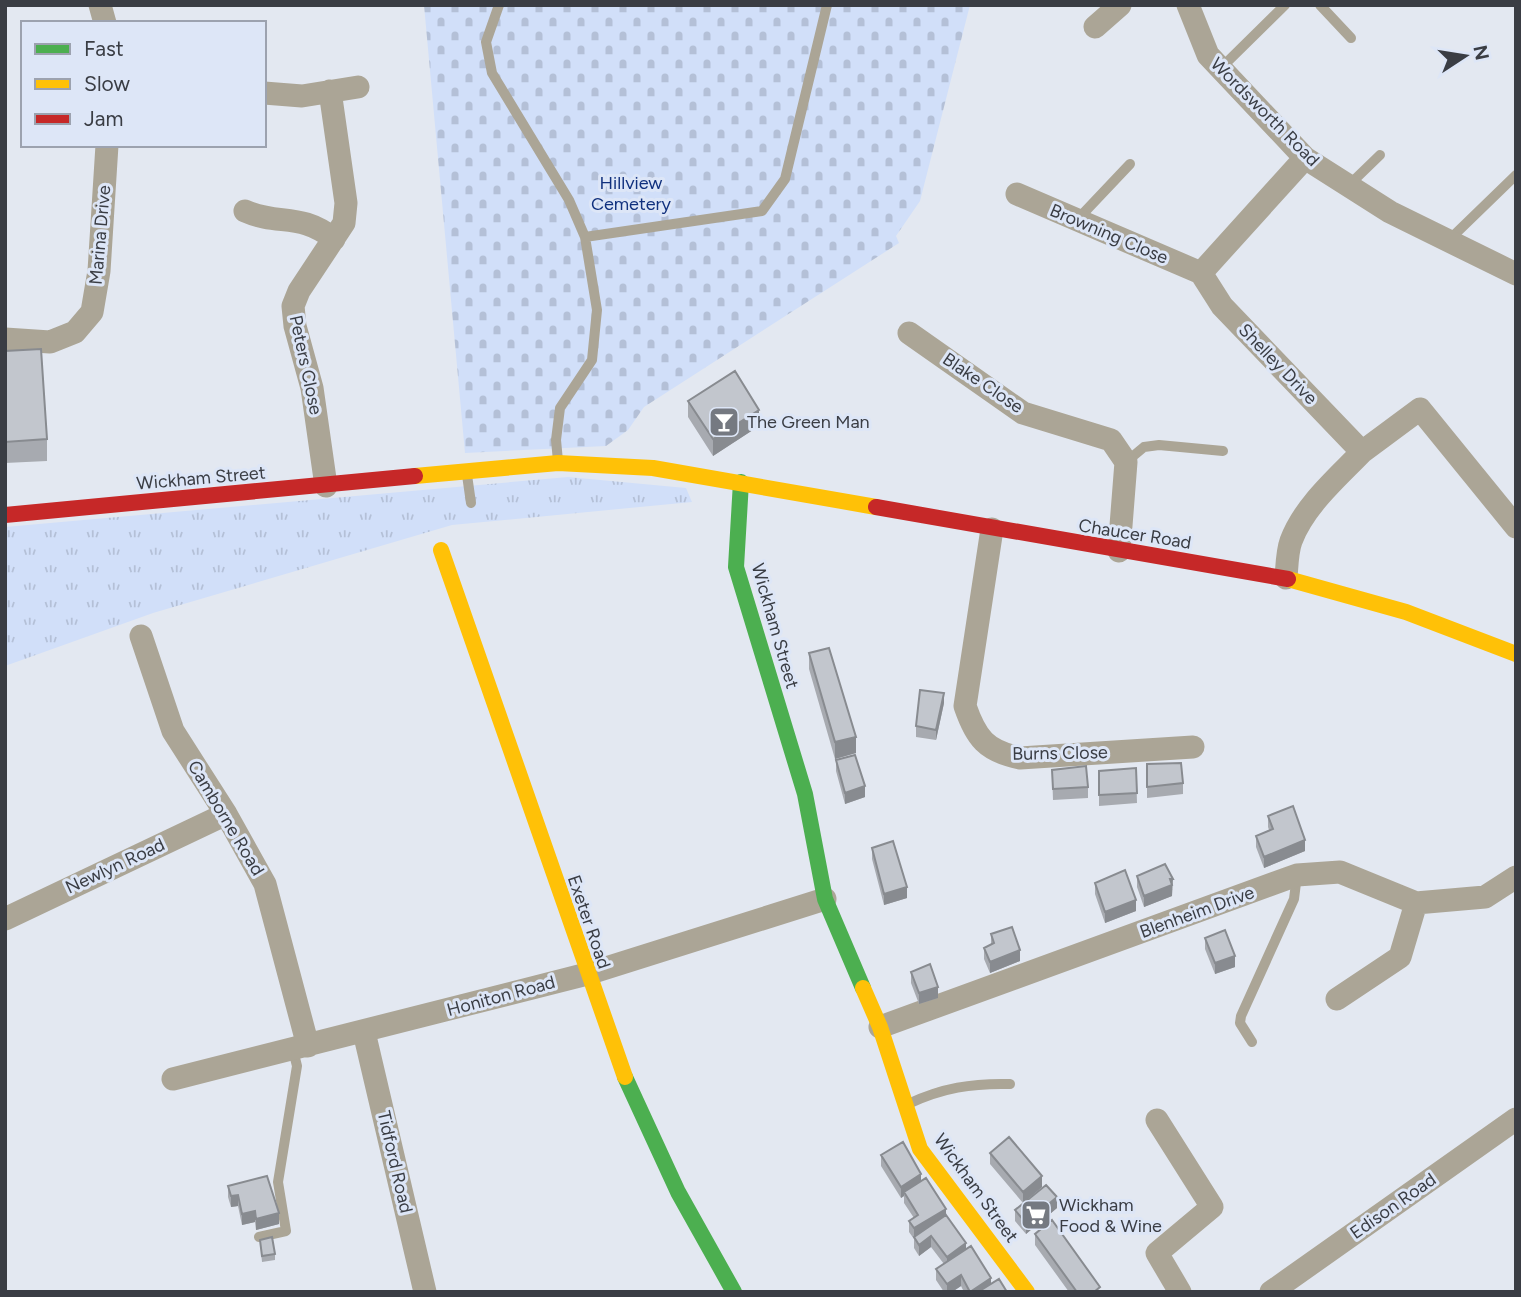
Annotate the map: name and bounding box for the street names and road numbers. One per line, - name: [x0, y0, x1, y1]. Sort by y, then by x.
- street label: Wordsworth Road: [1206, 53, 1324, 171]
- street label: Marina Drive: [85, 184, 115, 286]
- street label: Browning Close: [1047, 199, 1172, 269]
- street label: Peters Close: [285, 313, 327, 417]
- street label: Shelley Drive: [1234, 319, 1322, 409]
- street label: Blake Close: [938, 348, 1028, 418]
- street label: Wickham Street: [136, 461, 267, 495]
- street label: Chaucer Road: [1077, 514, 1193, 554]
- street label: Wickham Street: [747, 561, 803, 691]
- street label: Burns Close: [1012, 741, 1108, 765]
- street label: Camborne Road: [183, 756, 269, 880]
- street label: Newlyn Road: [62, 833, 168, 899]
- street label: Exeter Road: [563, 872, 615, 972]
- street label: Blenheim Drive: [1137, 881, 1257, 943]
- street label: Honiton Road: [444, 971, 558, 1021]
- street label: Tidford Road: [373, 1109, 417, 1215]
- street label: Wickham Street: [929, 1129, 1023, 1247]
- street label: Edison Road: [1346, 1168, 1440, 1244]

